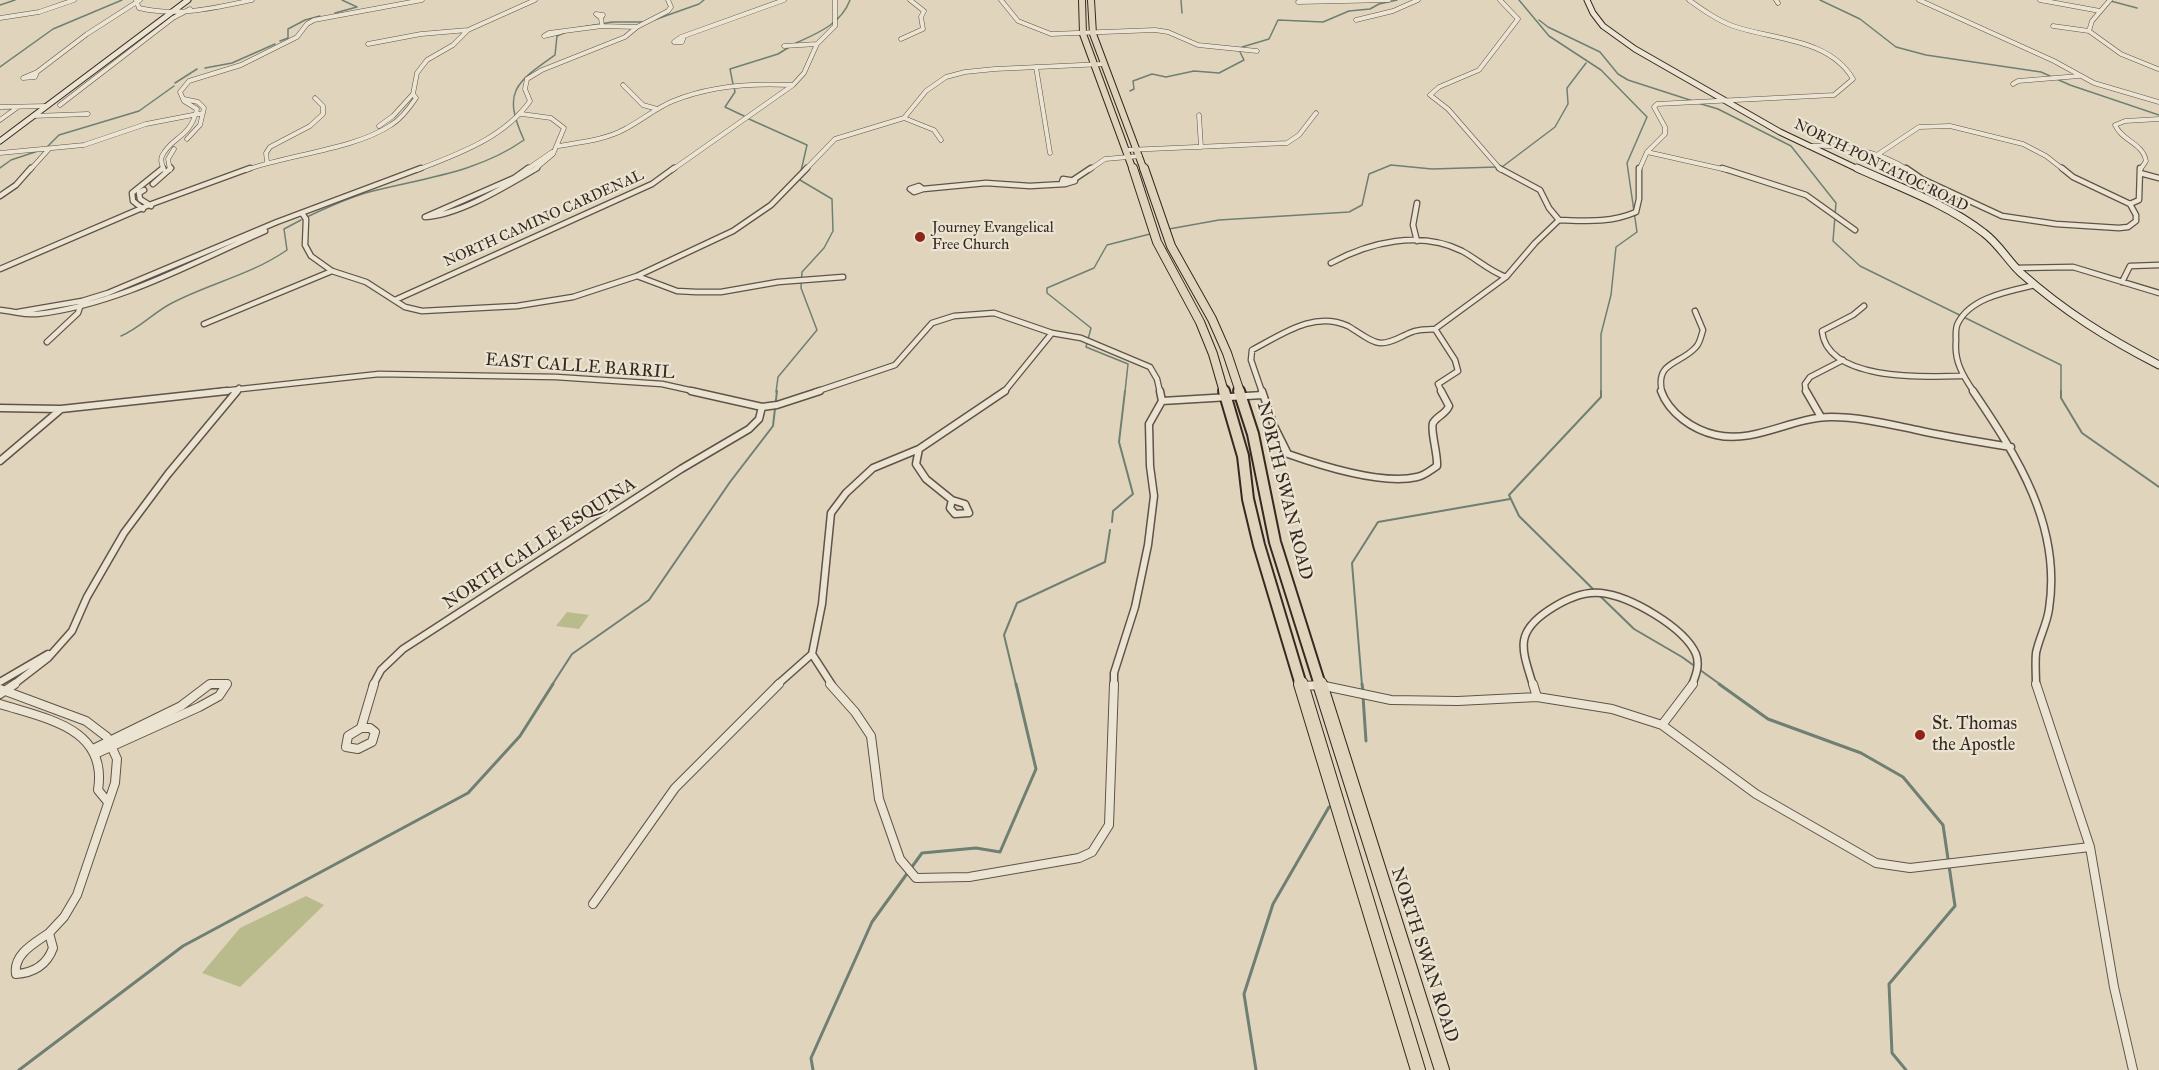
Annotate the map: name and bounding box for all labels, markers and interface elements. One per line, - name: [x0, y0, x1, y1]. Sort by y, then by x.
- street label: NORTH PONTATOC ROAD: [1791, 116, 1971, 216]
- street label: NORTH CAMINO CARDENAL: [441, 167, 647, 271]
- place label: Journey Evangelical Free Church: [932, 219, 1054, 254]
- marker: Journey Evangelical Free Church: [913, 230, 927, 244]
- street label: EAST CALLE BARRIL: [485, 350, 675, 384]
- street label: NORTH SWAN ROAD: [1251, 400, 1317, 582]
- street label: NORTH CALLE ESQUINA: [440, 474, 640, 614]
- place label: St. Thomas the Apostle: [1932, 714, 2017, 756]
- marker: St. Thomas the Apostle: [1913, 728, 1927, 742]
- street label: NORTH SWAN ROAD: [1385, 865, 1463, 1045]

